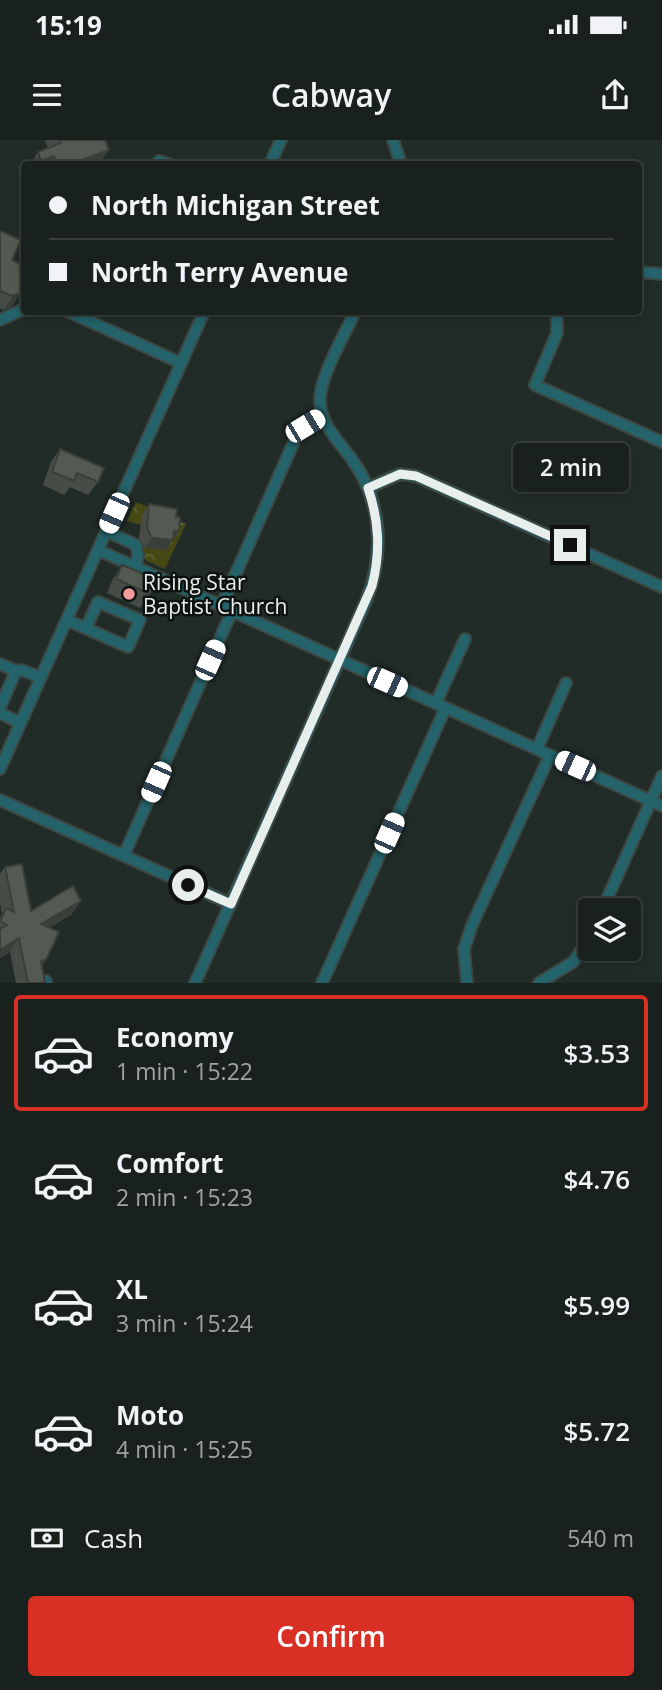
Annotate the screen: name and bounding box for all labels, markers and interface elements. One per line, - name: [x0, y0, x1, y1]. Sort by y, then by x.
- text: 15:19: [35, 7, 102, 43]
- text: Cabway: [271, 73, 391, 116]
- icon: menu: [28, 76, 66, 114]
- icon: share: [596, 76, 634, 114]
- text: North Michigan Street: [91, 187, 380, 223]
- text: North Terry Avenue: [91, 254, 348, 290]
- car: [282, 406, 329, 446]
- callout: 2 min: [512, 444, 628, 492]
- text: 2 min: [540, 451, 602, 483]
- car: [96, 490, 133, 536]
- route end: [554, 529, 586, 561]
- place label: Rising Star Baptist Church: [143, 568, 287, 620]
- marker: Rising Star Baptist Church: [121, 586, 137, 602]
- car: [192, 637, 229, 683]
- car: [364, 664, 411, 700]
- car: [552, 748, 599, 784]
- car: [138, 759, 175, 805]
- car: [371, 810, 408, 856]
- route start: [172, 869, 204, 901]
- map controls: [578, 898, 641, 961]
- button: layers: [578, 898, 641, 961]
- text: Economy: [116, 1019, 234, 1055]
- icon: car: [32, 1022, 95, 1085]
- text: $3.53: [563, 1035, 630, 1071]
- text: 1 min · 15:22: [116, 1055, 253, 1087]
- text: Comfort: [116, 1145, 223, 1181]
- icon: car: [32, 1148, 95, 1211]
- text: $4.76: [563, 1161, 630, 1197]
- text: 2 min · 15:23: [116, 1181, 253, 1213]
- text: XL: [116, 1271, 148, 1307]
- icon: car: [32, 1274, 95, 1337]
- text: $5.99: [563, 1287, 630, 1323]
- text: 3 min · 15:24: [116, 1307, 253, 1339]
- text: Moto: [116, 1397, 184, 1433]
- icon: car: [32, 1400, 95, 1463]
- text: $5.72: [563, 1413, 630, 1449]
- text: 4 min · 15:25: [116, 1433, 253, 1465]
- icon: cash: [28, 1519, 66, 1557]
- text: Cash: [84, 1520, 143, 1556]
- text: 540 m: [567, 1522, 634, 1554]
- button: Confirm: [28, 1596, 634, 1676]

